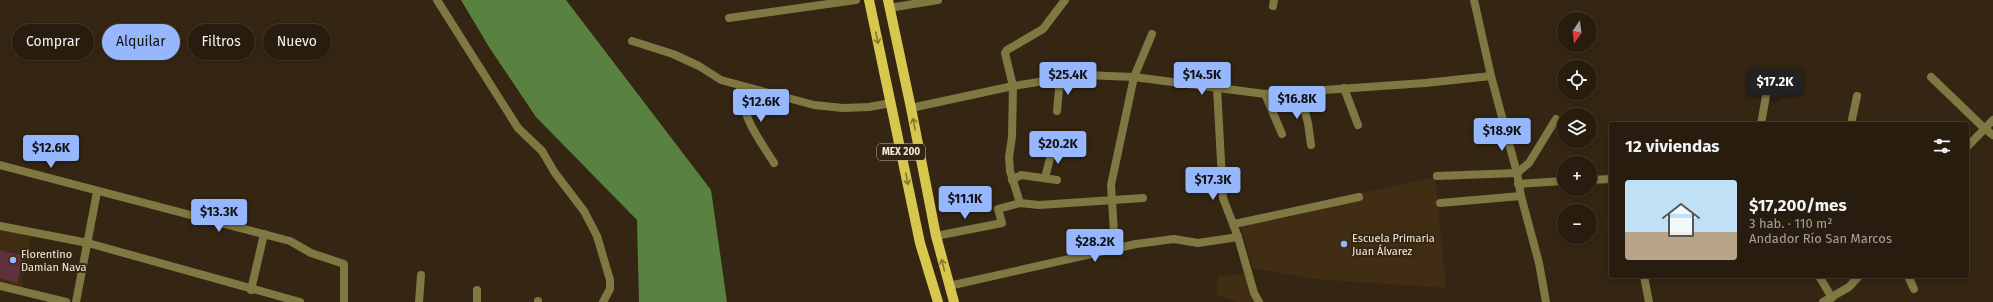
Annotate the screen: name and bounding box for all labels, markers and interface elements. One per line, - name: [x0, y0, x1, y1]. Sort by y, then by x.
- north arrow: [1557, 12, 1597, 52]
- map controls: [1557, 12, 1597, 244]
- chip: Comprar: [12, 24, 94, 60]
- chip: Alquilar: [102, 24, 180, 60]
- chip: Filtros: [188, 24, 255, 60]
- chip: Nuevo: [263, 24, 331, 60]
- one-way arrow: [874, 31, 882, 44]
- button: locate: [1557, 60, 1597, 100]
- pin: $25.4K: [1035, 62, 1101, 96]
- pin: $14.5K: [1169, 62, 1235, 96]
- text: $25.4K: [1048, 67, 1088, 82]
- text: $14.5K: [1183, 67, 1221, 82]
- pin: $17.2K: [1742, 69, 1808, 103]
- text: $17.2K: [1757, 74, 1793, 89]
- pin: $16.8K: [1264, 86, 1330, 120]
- pin: $12.6K: [728, 89, 794, 123]
- text: $16.8K: [1278, 91, 1316, 106]
- text: $12.6K: [742, 94, 780, 109]
- button: layers: [1557, 108, 1597, 148]
- one-way arrow: [910, 117, 918, 130]
- pin: $18.9K: [1469, 118, 1535, 152]
- text: $18.9K: [1483, 123, 1521, 138]
- pin: $20.2K: [1025, 131, 1091, 165]
- pin: $12.6K: [18, 135, 84, 169]
- icon: filters: [1931, 135, 1953, 157]
- text: $20.2K: [1038, 136, 1078, 151]
- text: 12 viviendas: [1625, 136, 1720, 157]
- text: $12.6K: [32, 140, 70, 155]
- road number: MEX 200: [877, 144, 925, 160]
- button: +: [1557, 156, 1597, 196]
- pin: $17.3K: [1180, 167, 1246, 201]
- one-way arrow: [903, 172, 911, 185]
- text: $17.3K: [1194, 172, 1232, 187]
- pin: $11.1K: [932, 186, 998, 220]
- text: $11.1K: [948, 191, 982, 206]
- text: $17,200/mes: [1749, 195, 1847, 216]
- icon: home: [1657, 196, 1705, 244]
- pin: $13.3K: [186, 199, 252, 233]
- text: $13.3K: [200, 204, 238, 219]
- button: −: [1557, 204, 1597, 244]
- text: 3 hab. · 110 m²: [1749, 216, 1832, 231]
- pin: $28.2K: [1062, 229, 1128, 263]
- text: Andador Río San Marcos: [1749, 231, 1892, 246]
- place label: Escuela Primaria Juan Álvarez: [1352, 232, 1435, 258]
- text: $28.2K: [1075, 234, 1115, 249]
- marker: Escuela Primaria Juan Álvarez: [1339, 239, 1349, 249]
- place label: Florentino Damian Nava: [21, 248, 86, 274]
- marker: Florentino Damian Nava: [8, 255, 18, 265]
- one-way arrow: [939, 258, 946, 271]

